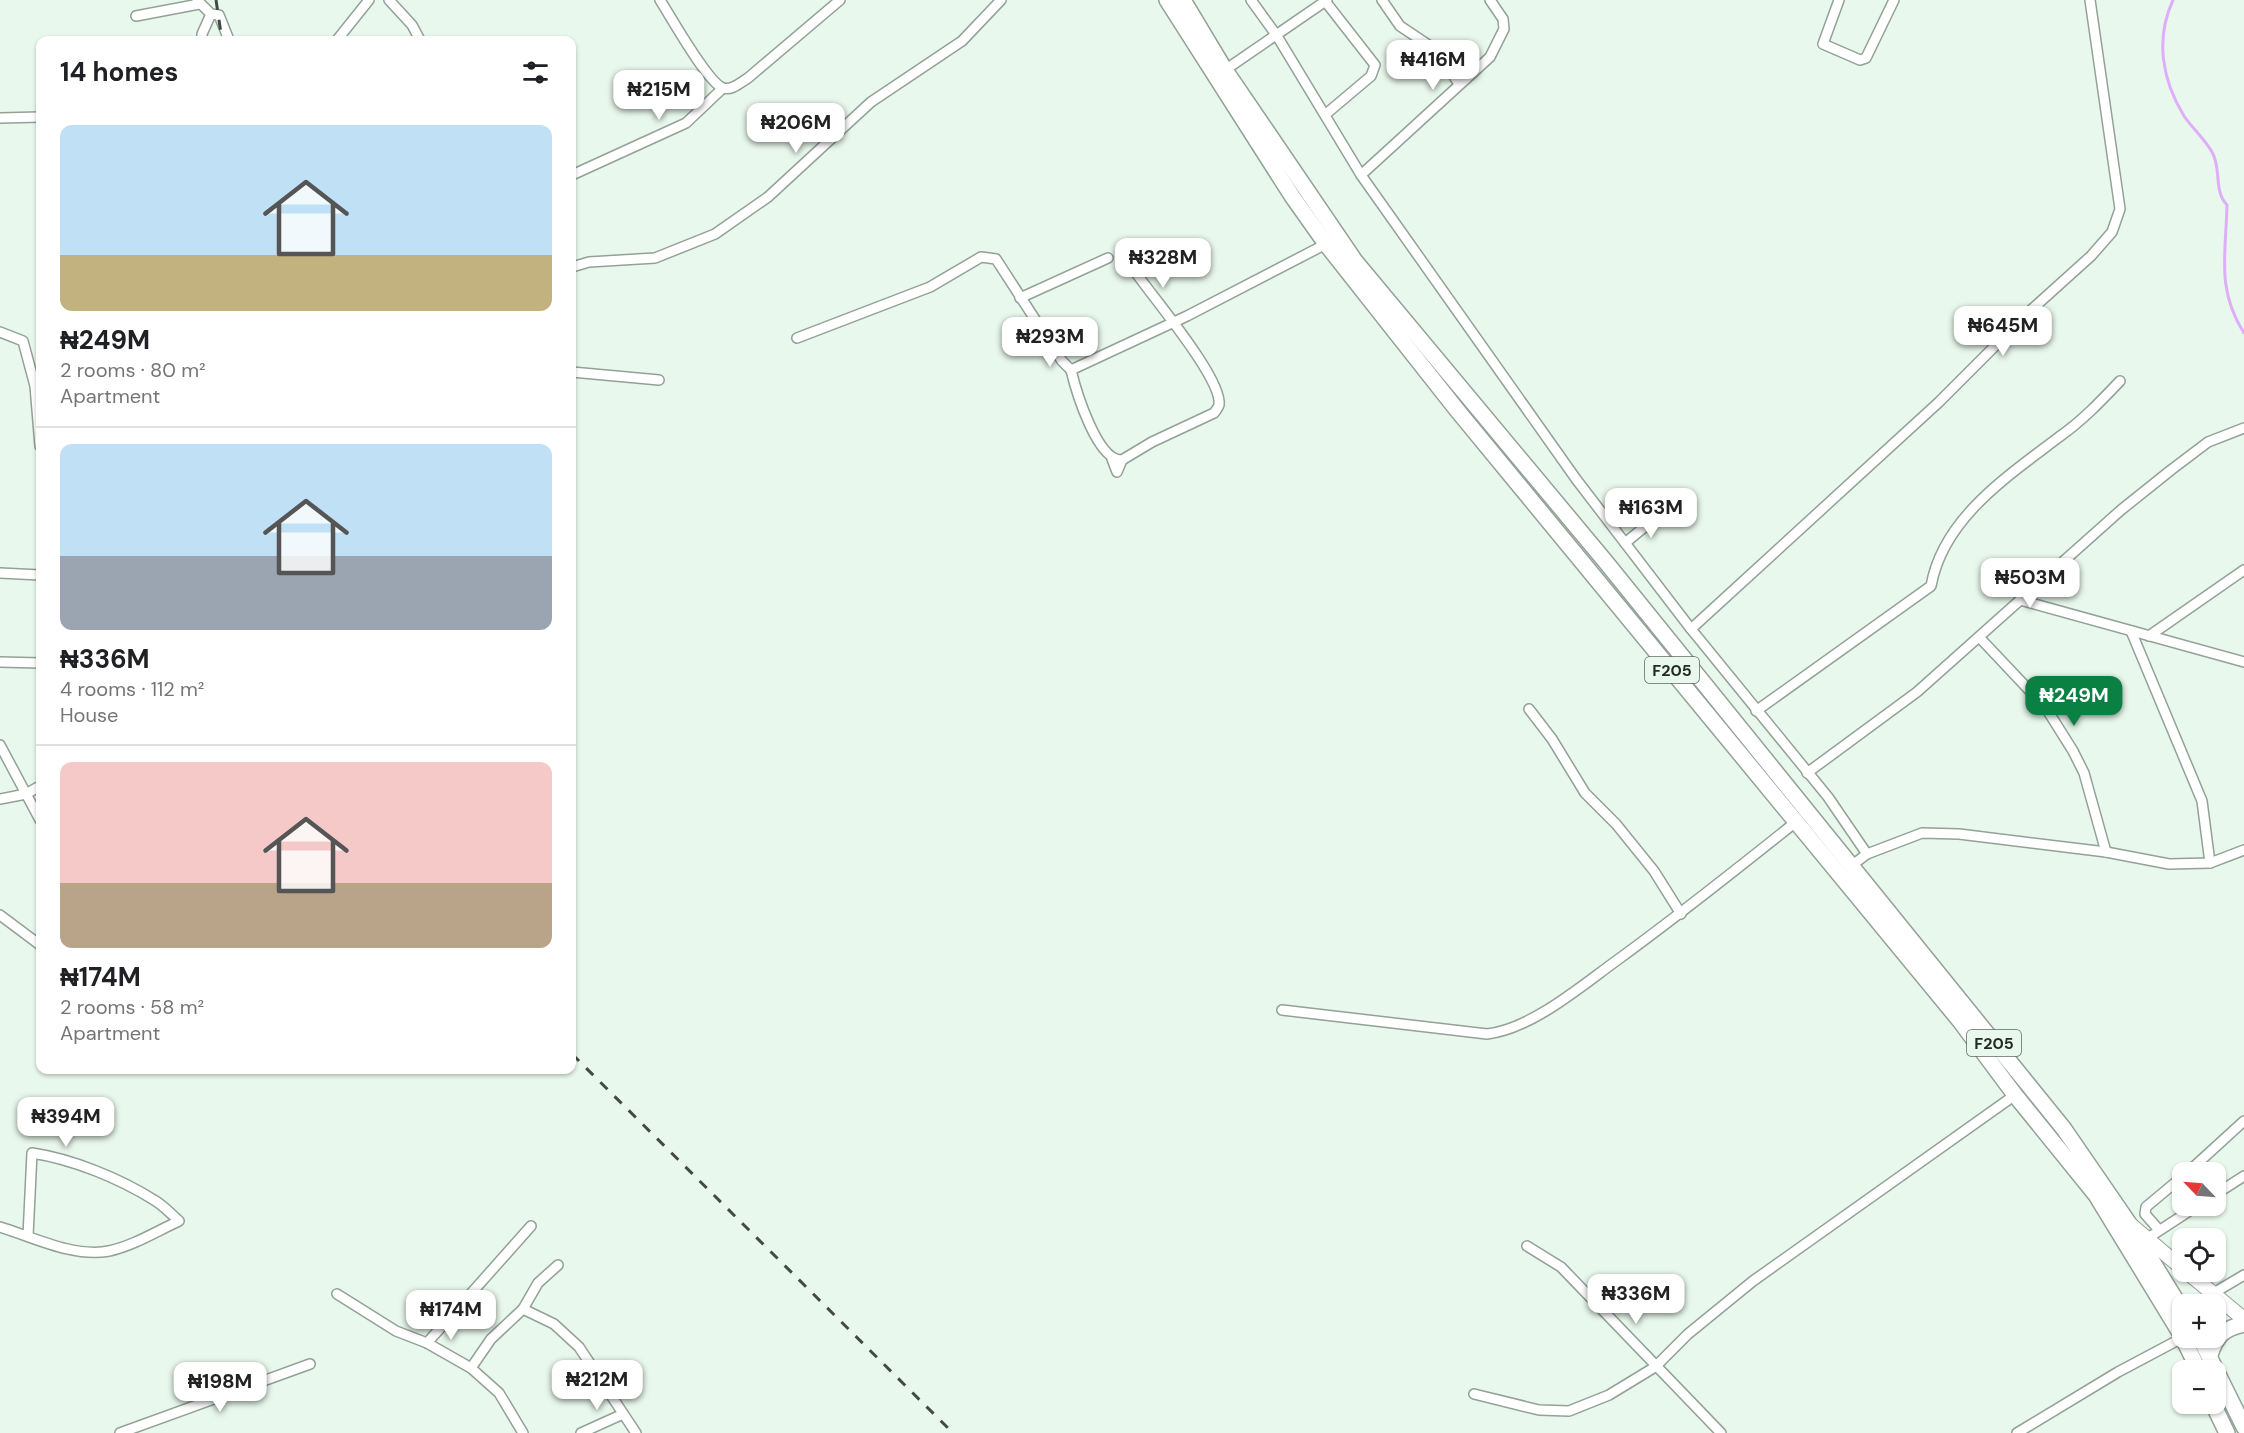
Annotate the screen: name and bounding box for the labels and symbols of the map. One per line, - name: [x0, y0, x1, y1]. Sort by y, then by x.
- pin: ₦416M: [1391, 40, 1475, 91]
- pin: ₦215M: [617, 70, 701, 121]
- pin: ₦206M: [754, 103, 838, 154]
- pin: ₦328M: [1121, 238, 1205, 289]
- pin: ₦645M: [1961, 306, 2045, 357]
- pin: ₦293M: [1008, 317, 1092, 368]
- pin: ₦163M: [1609, 488, 1693, 539]
- pin: ₦503M: [1988, 558, 2072, 609]
- road number: F205: [1645, 657, 1699, 683]
- pin: ₦249M: [2032, 676, 2116, 727]
- road number: F205: [1967, 1030, 2021, 1056]
- pin: ₦394M: [24, 1097, 108, 1148]
- north arrow: [2172, 1162, 2226, 1216]
- pin: ₦336M: [1594, 1274, 1678, 1325]
- pin: ₦174M: [409, 1290, 493, 1341]
- pin: ₦212M: [555, 1360, 639, 1411]
- pin: ₦198M: [178, 1362, 262, 1413]

